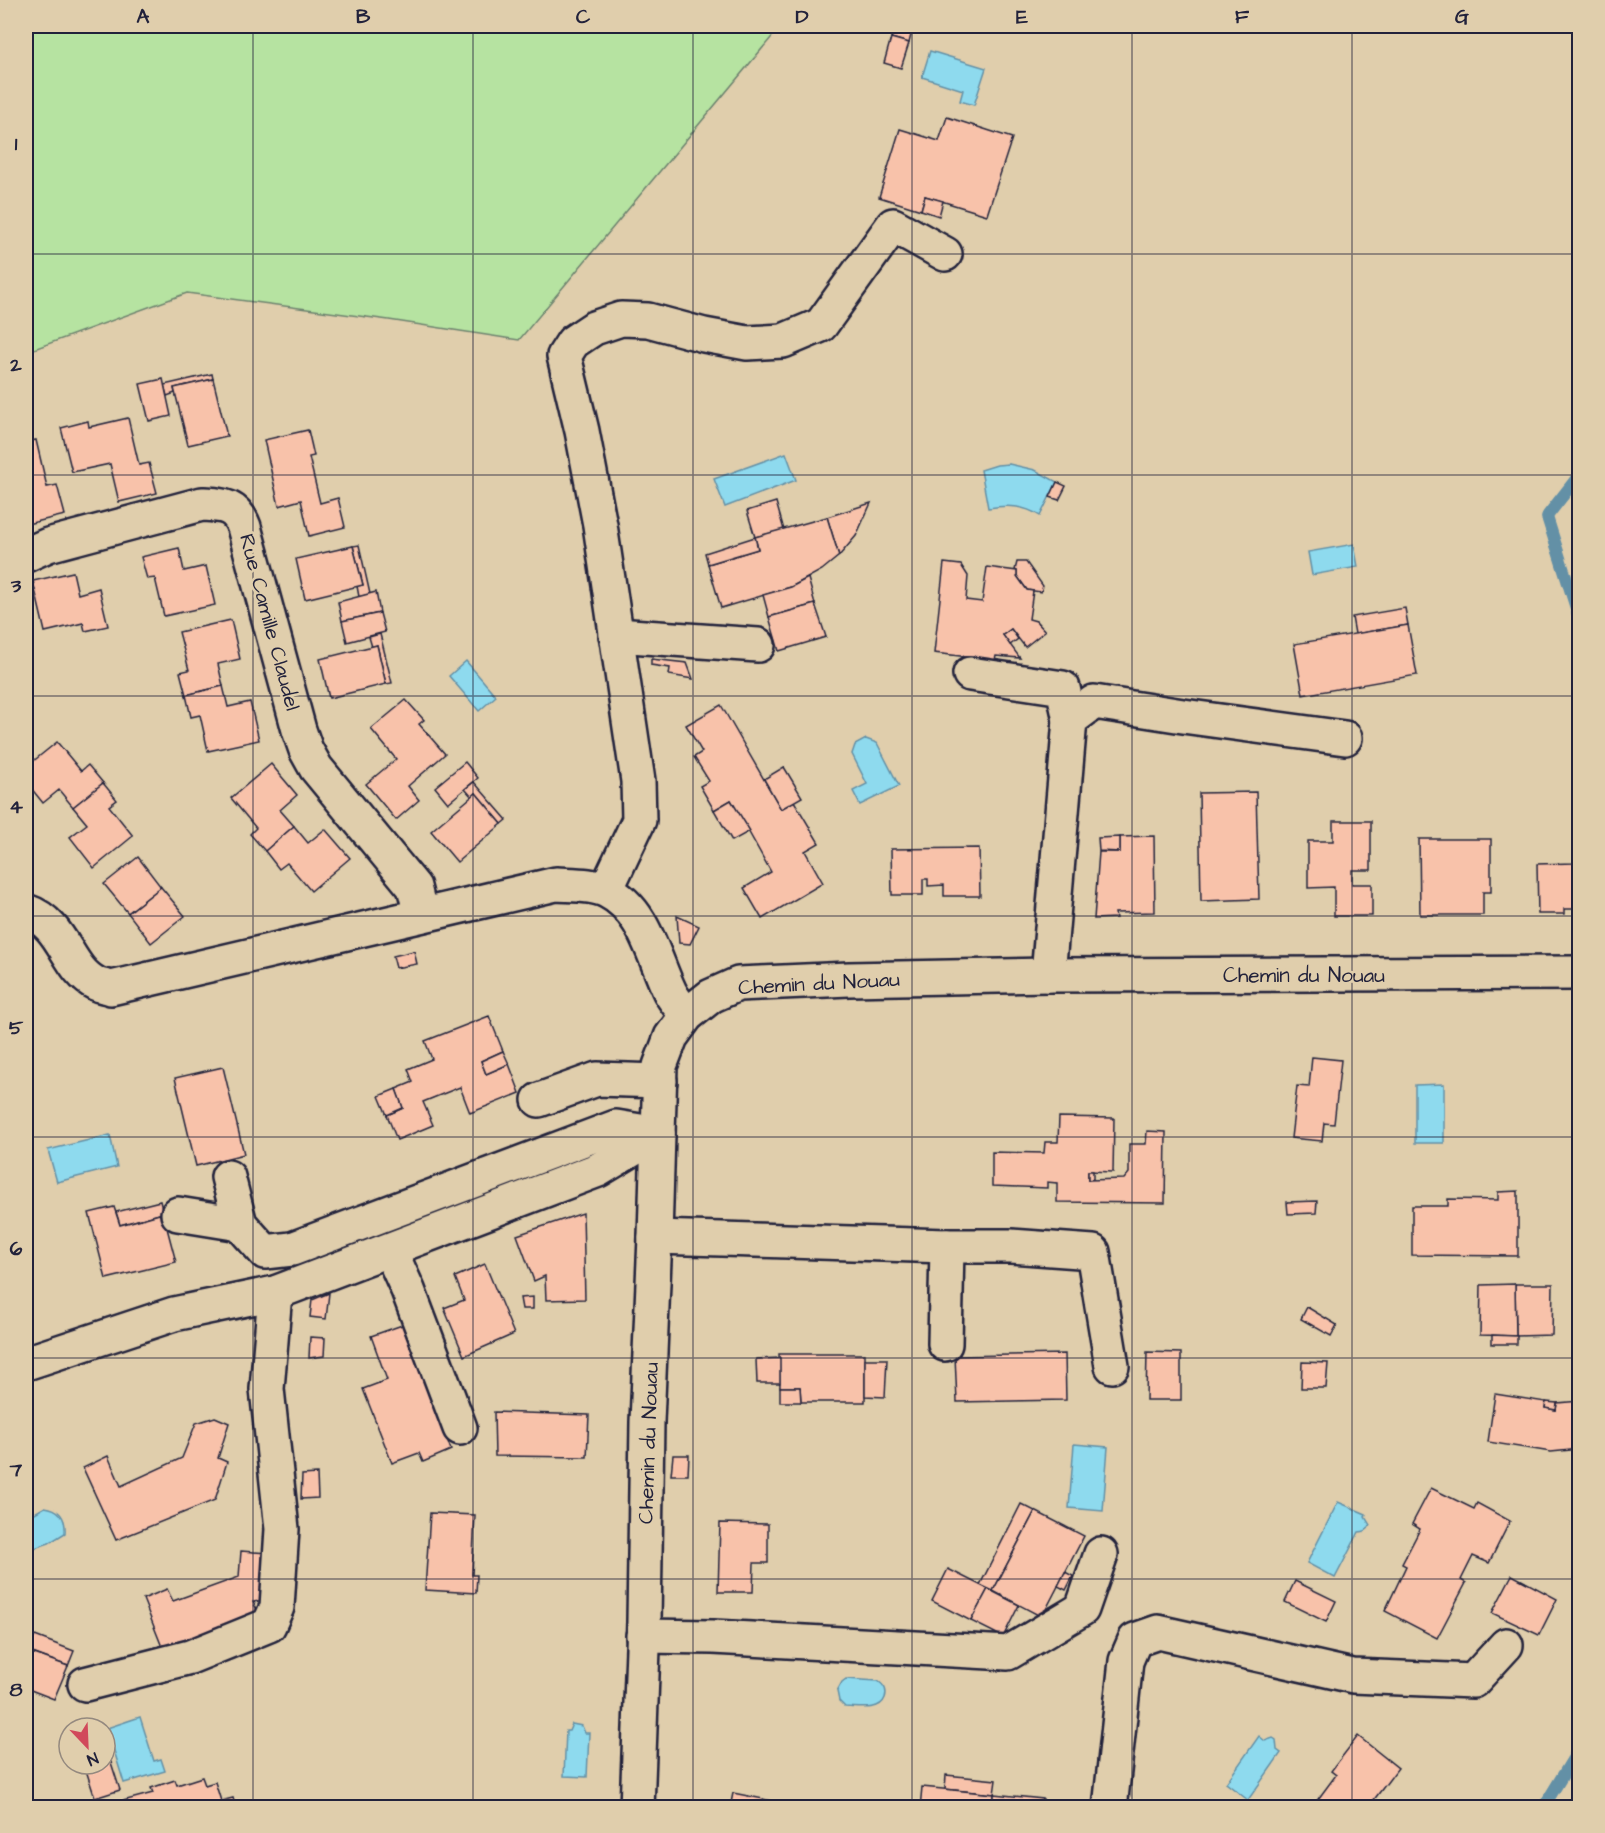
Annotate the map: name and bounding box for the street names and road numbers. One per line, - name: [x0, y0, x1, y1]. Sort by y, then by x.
- street label: Rue Camille Claudel: [232, 531, 307, 714]
- street label: Chemin du Nouau: [1223, 961, 1385, 990]
- street label: Chemin du Nouau: [737, 965, 901, 1002]
- street label: Chemin du Nouau: [631, 1361, 666, 1524]

